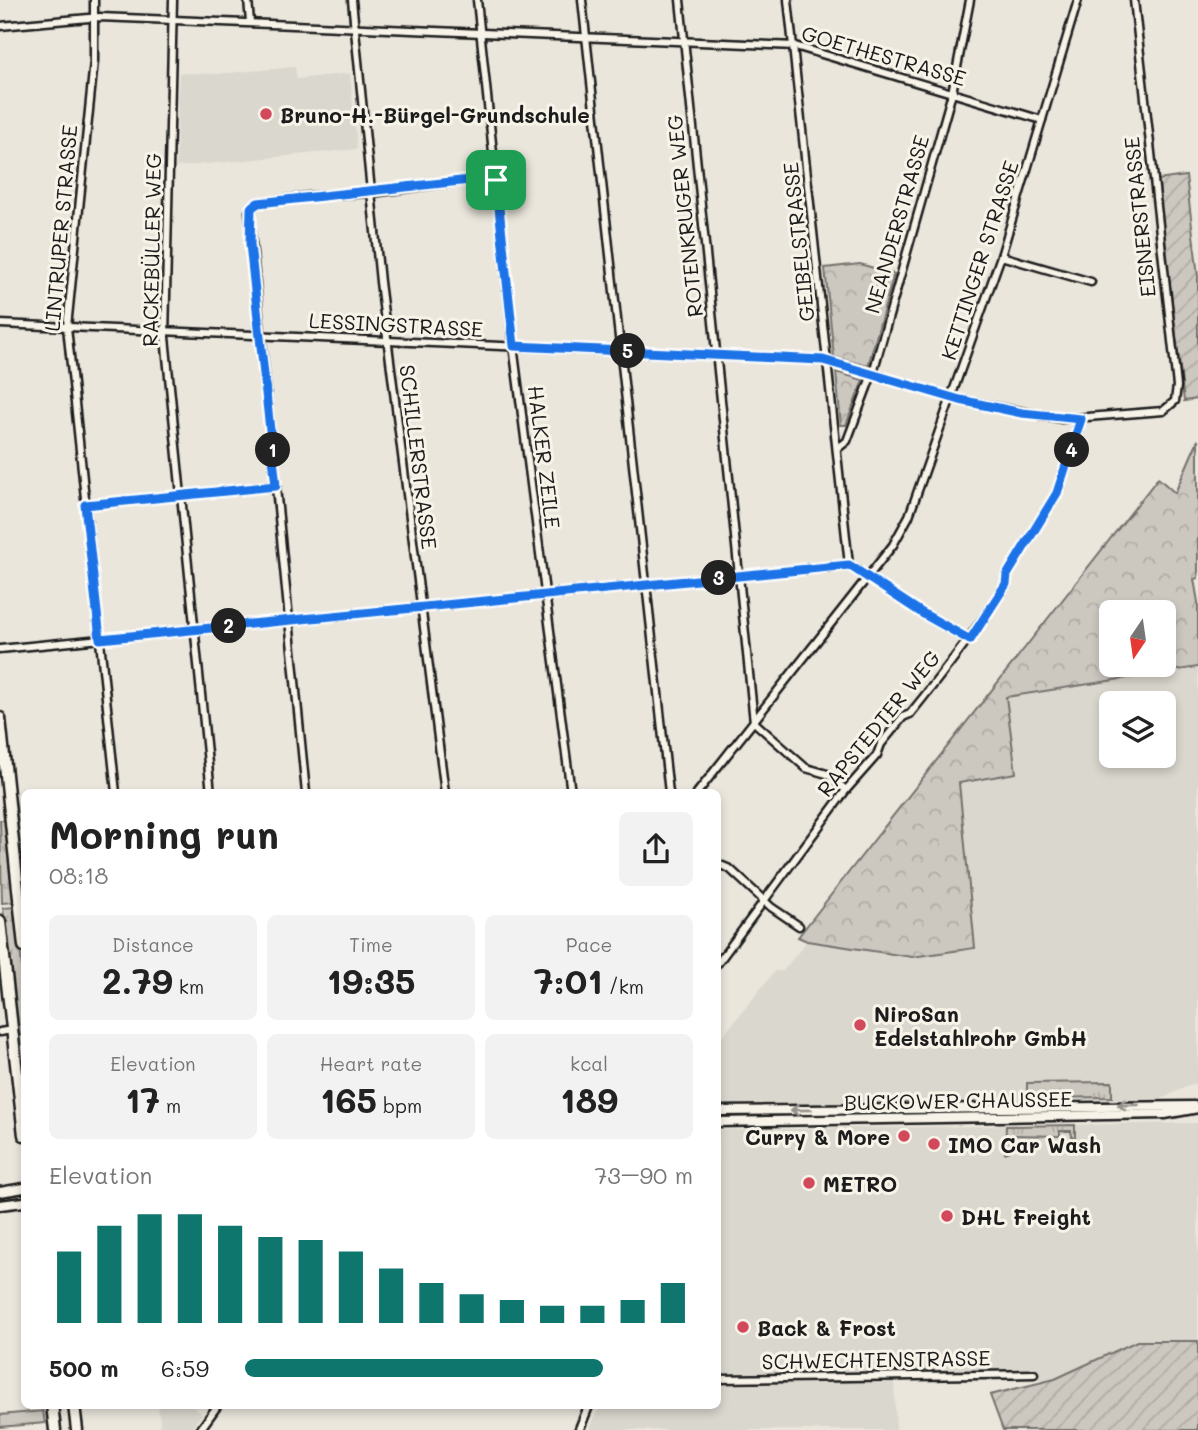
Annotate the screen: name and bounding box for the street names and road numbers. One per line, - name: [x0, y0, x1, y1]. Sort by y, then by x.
- street label: GOETHESTRASSE: [799, 19, 969, 91]
- street label: ROTENKRUGER WEG: [660, 113, 708, 319]
- street label: LINTRUPER STRASSE: [38, 124, 82, 332]
- street label: NEANDERSTRASSE: [858, 132, 934, 316]
- street label: EISNERSTRASSE: [1117, 135, 1161, 299]
- street label: RACKEBÜLLER WEG: [136, 153, 166, 347]
- street label: KETTINGER STRASSE: [934, 157, 1024, 363]
- street label: GEIBELSTRASSE: [776, 161, 820, 323]
- street label: LESSINGSTRASSE: [308, 306, 484, 342]
- street label: SCHILLERSTRASSE: [394, 363, 444, 551]
- street label: HALKER ZEILE: [523, 384, 567, 530]
- street label: RAPSTEDTER WEG: [811, 644, 945, 802]
- street label: BUCKOWER CHAUSSEE: [844, 1085, 1072, 1115]
- street label: SCHWECHTENSTRASSE: [761, 1344, 991, 1374]

